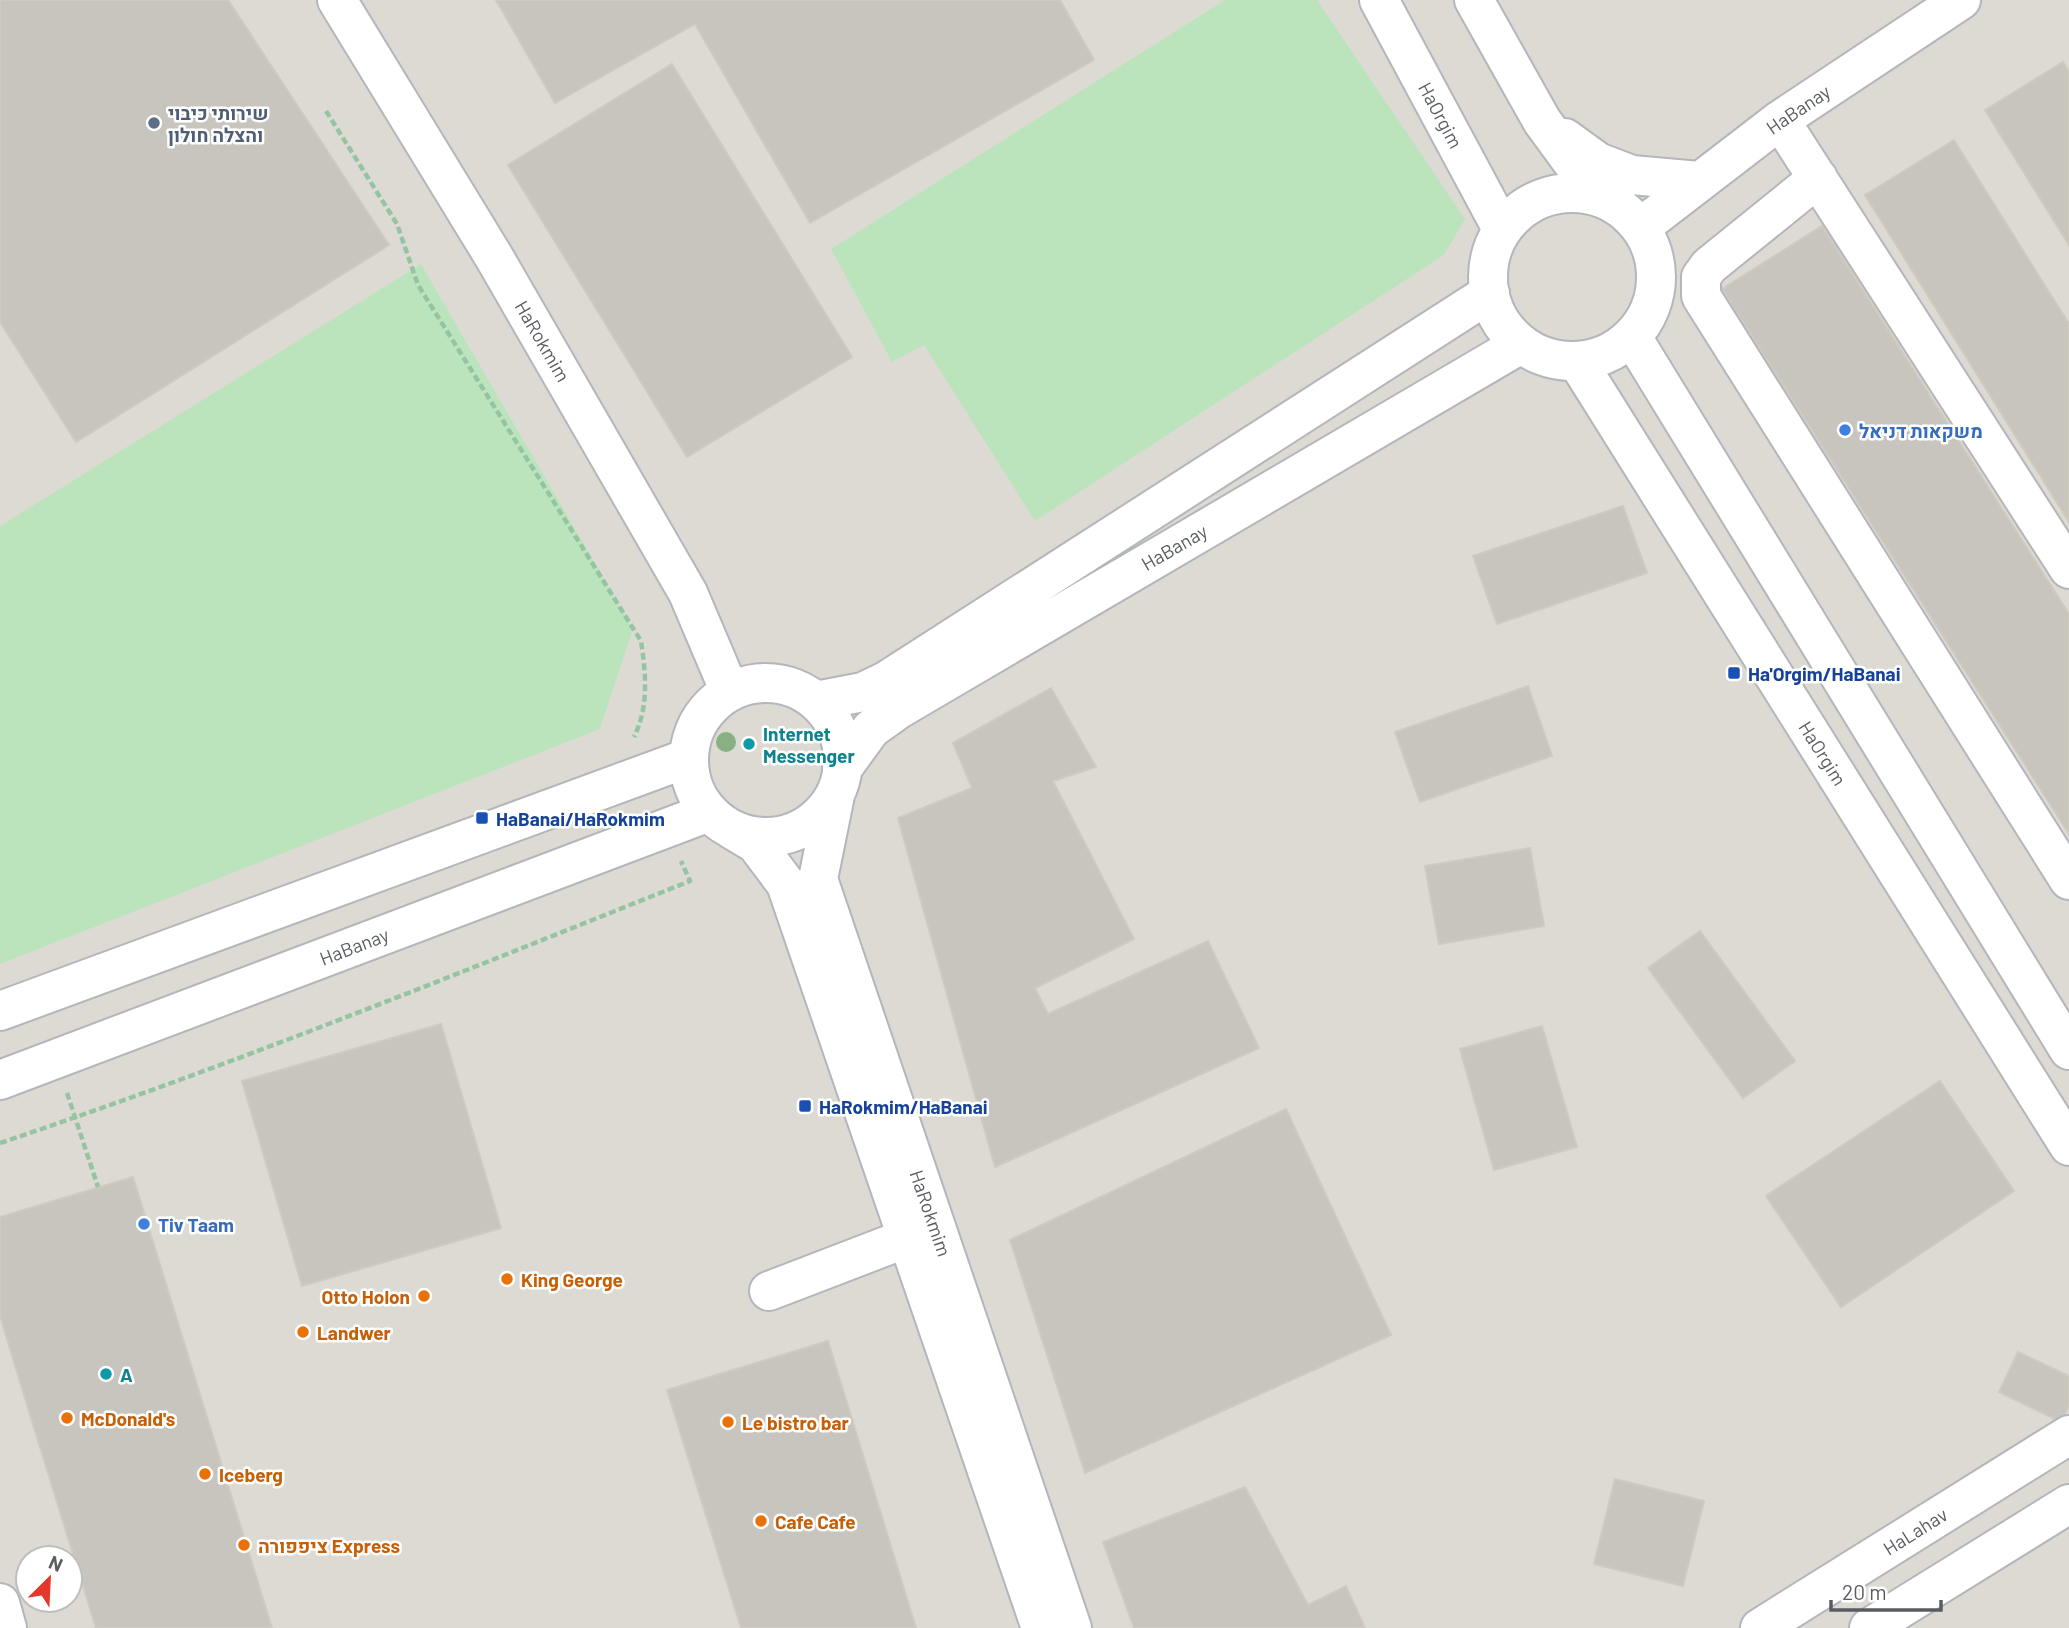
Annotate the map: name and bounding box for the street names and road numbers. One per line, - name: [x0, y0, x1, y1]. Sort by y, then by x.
- street label: HaOrgim: [1414, 78, 1468, 152]
- street label: HaBanay: [1762, 79, 1835, 139]
- street label: HaRokmim: [511, 296, 575, 386]
- street label: HaBanay: [1137, 519, 1211, 575]
- street label: HaOrgim: [1794, 717, 1852, 789]
- street label: HaBanay: [316, 922, 392, 970]
- street label: HaRokmim: [905, 1167, 957, 1259]
- street label: HaLahav: [1879, 1502, 1951, 1560]

